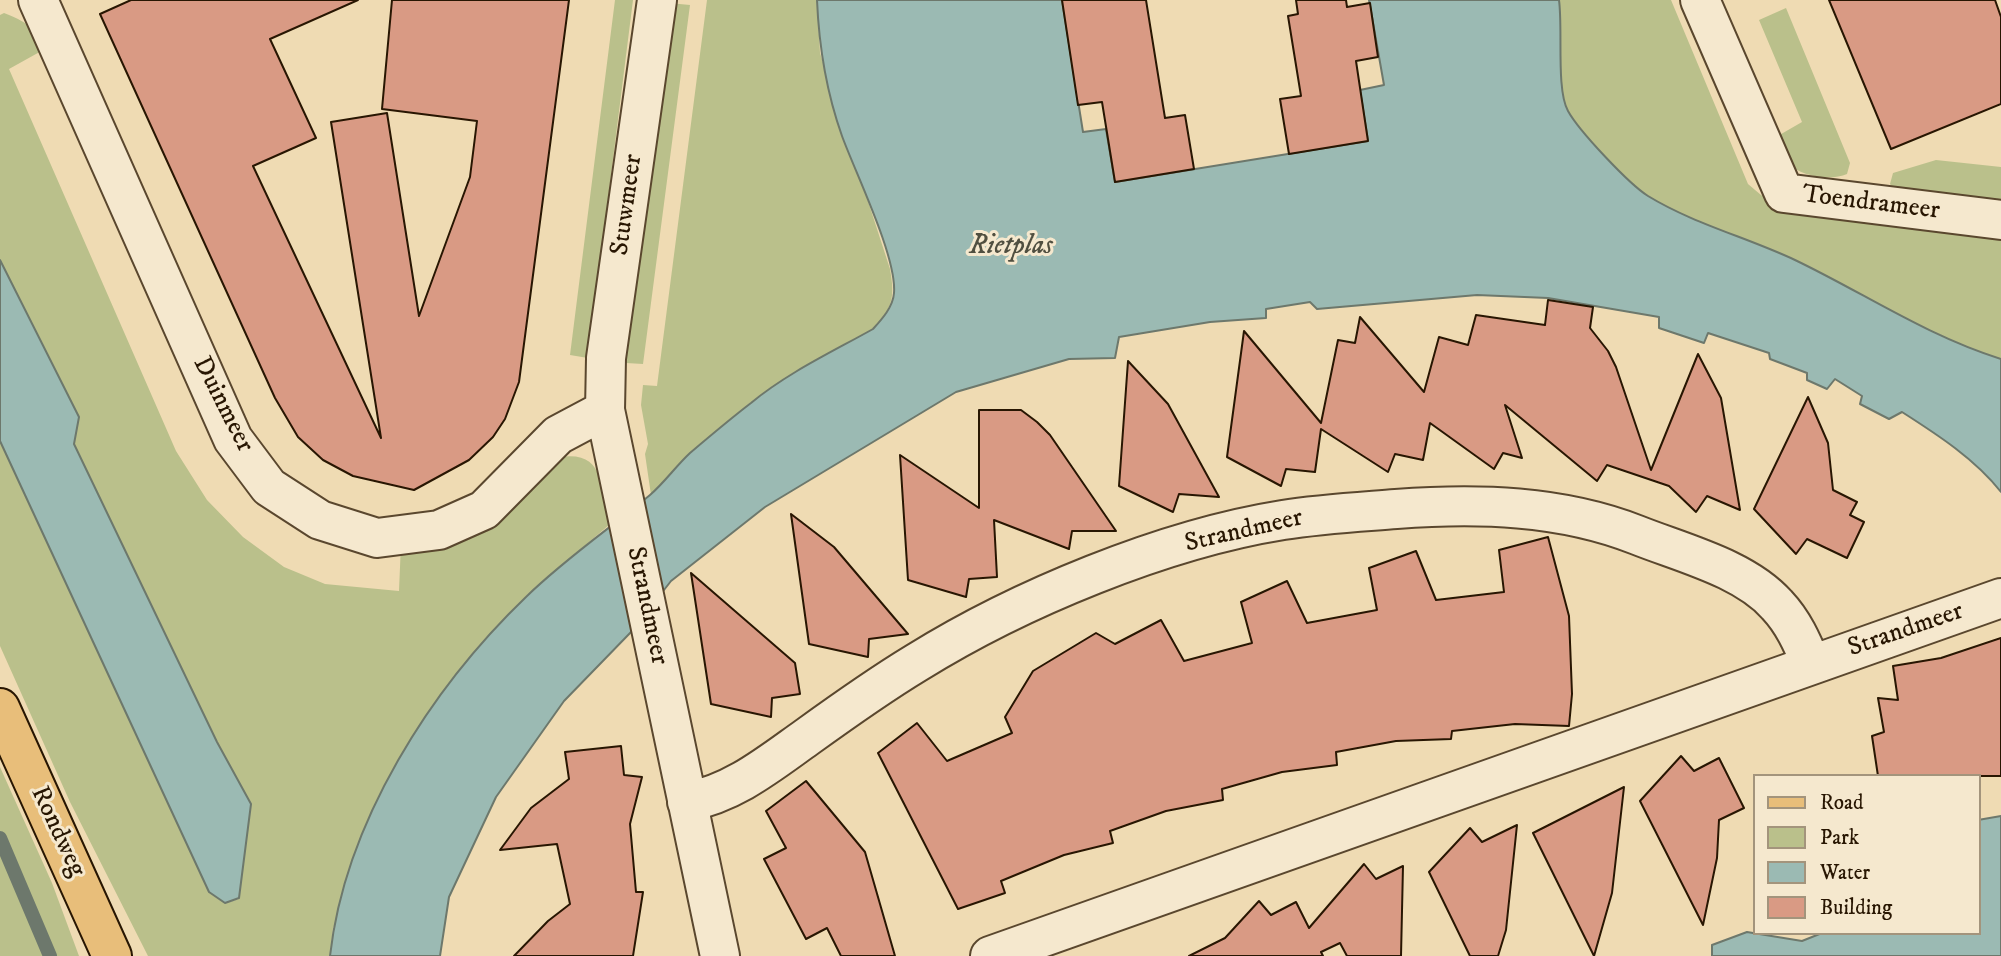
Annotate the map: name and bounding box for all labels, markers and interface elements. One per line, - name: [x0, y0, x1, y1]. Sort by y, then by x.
- street label: Stuwmeer: [605, 152, 651, 258]
- street label: Toendrameer: [1801, 180, 1941, 228]
- water label: Rietplas: [969, 230, 1053, 264]
- street label: Duinmeer: [185, 352, 259, 458]
- street label: Strandmeer: [1182, 503, 1306, 561]
- street label: Strandmeer: [618, 544, 674, 668]
- street label: Strandmeer: [1844, 597, 1968, 665]
- legend: [1752, 774, 1980, 935]
- street label: Rondweg: [23, 782, 91, 882]
- text: Road: [1820, 790, 1864, 816]
- text: Park: [1820, 825, 1859, 851]
- text: Water: [1820, 860, 1870, 886]
- text: Building: [1820, 895, 1892, 921]

